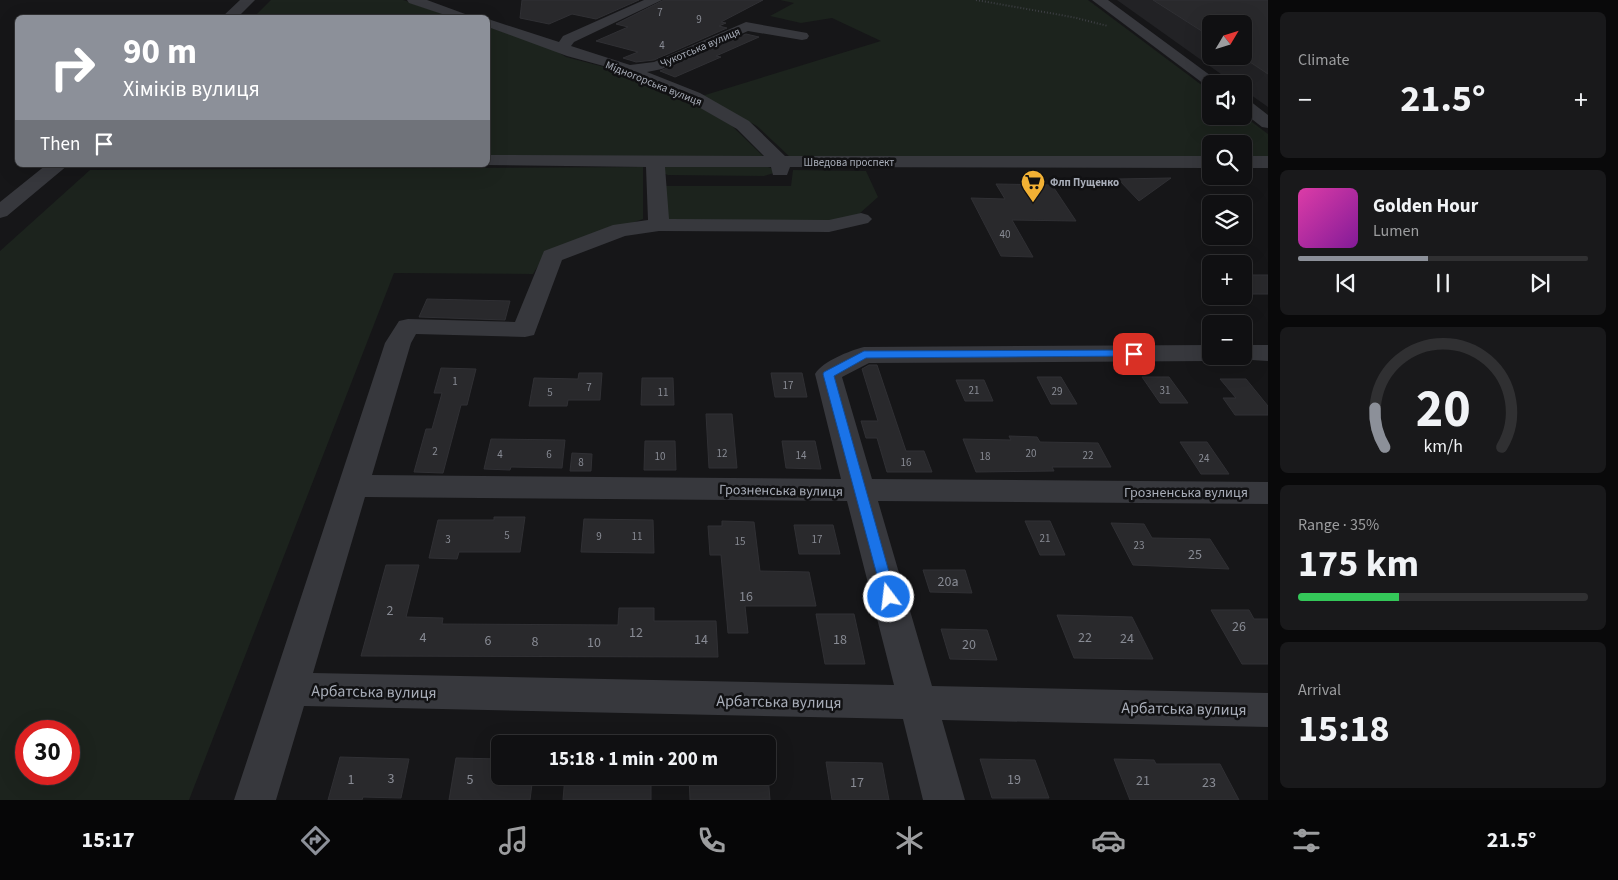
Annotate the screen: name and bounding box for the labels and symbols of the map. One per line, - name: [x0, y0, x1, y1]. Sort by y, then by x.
- house number: 7: [657, 5, 663, 20]
- house number: 9: [696, 12, 702, 27]
- north arrow: [1202, 15, 1252, 65]
- street label: Чукотська вулиця: [658, 24, 743, 71]
- house number: 4: [659, 38, 665, 53]
- street label: Мідногорська вулиця: [603, 57, 704, 110]
- street label: Шведова проспект: [804, 155, 894, 170]
- supermarket icon: Флп Пущенко: [1020, 169, 1046, 203]
- place label: Флп Пущенко: [1050, 175, 1119, 190]
- house number: 40: [1000, 227, 1010, 242]
- pin: [1113, 333, 1155, 375]
- house number: 1: [452, 374, 458, 389]
- house number: 17: [783, 378, 793, 393]
- house number: 7: [586, 380, 592, 395]
- house number: 21: [969, 383, 979, 398]
- house number: 31: [1160, 383, 1170, 398]
- house number: 29: [1052, 384, 1062, 399]
- house number: 5: [547, 385, 553, 400]
- house number: 11: [658, 385, 668, 400]
- house number: 2: [432, 444, 438, 459]
- house number: 12: [717, 446, 727, 461]
- house number: 20: [1026, 446, 1036, 461]
- house number: 4: [497, 447, 503, 462]
- house number: 6: [546, 447, 552, 462]
- house number: 14: [796, 448, 807, 463]
- house number: 22: [1083, 448, 1093, 463]
- house number: 10: [655, 449, 665, 464]
- house number: 18: [980, 449, 991, 464]
- house number: 24: [1199, 451, 1210, 466]
- house number: 8: [578, 455, 584, 470]
- house number: 16: [901, 455, 912, 470]
- street label: Грозненська вулиця: [719, 480, 843, 502]
- street label: Грозненська вулиця: [1124, 483, 1248, 503]
- house number: 5: [504, 528, 510, 543]
- house number: 9: [596, 529, 602, 544]
- house number: 11: [632, 529, 642, 544]
- house number: 21: [1040, 531, 1050, 546]
- house number: 3: [445, 532, 451, 547]
- house number: 17: [812, 532, 822, 547]
- house number: 15: [735, 534, 745, 549]
- house number: 23: [1134, 538, 1144, 553]
- house number: 25: [1188, 545, 1202, 565]
- position arrow: [862, 570, 914, 622]
- house number: 20а: [938, 572, 958, 592]
- house number: 16: [739, 587, 753, 607]
- house number: 2: [387, 601, 394, 621]
- house number: 26: [1232, 617, 1246, 637]
- house number: 12: [629, 623, 643, 643]
- house number: 4: [420, 628, 427, 648]
- house number: 22: [1078, 628, 1092, 648]
- house number: 24: [1120, 629, 1134, 649]
- house number: 14: [694, 630, 708, 650]
- house number: 18: [833, 630, 847, 650]
- house number: 6: [485, 631, 492, 651]
- house number: 8: [532, 632, 539, 652]
- house number: 10: [587, 633, 601, 653]
- house number: 20: [962, 635, 976, 655]
- street label: Арбатська вулиця: [311, 680, 437, 704]
- street label: Арбатська вулиця: [716, 690, 842, 714]
- street label: Арбатська вулиця: [1121, 697, 1247, 721]
- speed limit sign: 30: [15, 720, 80, 785]
- house number: 3: [388, 769, 395, 789]
- house number: 1: [348, 770, 355, 790]
- house number: 5: [467, 770, 474, 790]
- house number: 19: [1007, 770, 1021, 790]
- house number: 21: [1136, 771, 1150, 791]
- house number: 17: [850, 773, 864, 793]
- house number: 23: [1202, 773, 1216, 793]

